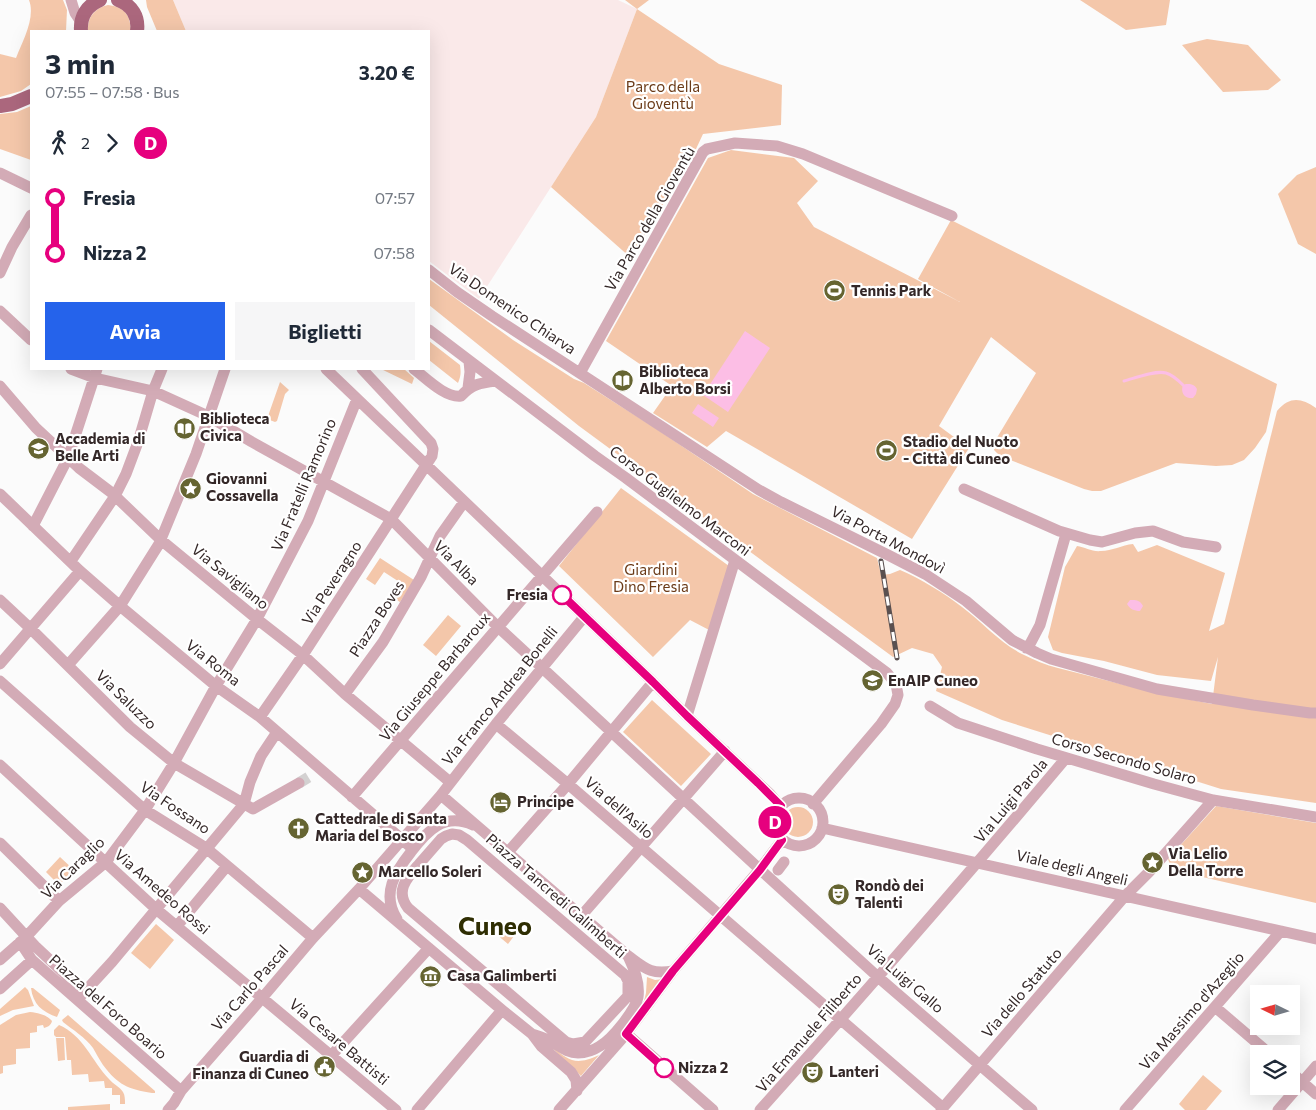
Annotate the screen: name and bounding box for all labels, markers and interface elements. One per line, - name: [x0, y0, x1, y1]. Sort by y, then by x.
- text: 3 min: [45, 46, 115, 80]
- text: 3.20 €: [359, 61, 415, 84]
- park label: Parco della Gioventù: [626, 77, 700, 112]
- text: 07:55 – 07:58 · Bus: [45, 82, 179, 101]
- icon: walk: [45, 129, 73, 157]
- icon: forward: [98, 129, 126, 157]
- text: D: [144, 132, 157, 154]
- text: 2: [81, 133, 90, 152]
- street label: Via Parco della Gioventù: [600, 143, 698, 294]
- text: Fresia: [83, 186, 136, 209]
- text: 07:57: [375, 188, 415, 207]
- text: Nizza 2: [83, 241, 147, 264]
- text: 07:58: [373, 243, 415, 262]
- street label: Via Domenico Chiarva: [446, 259, 580, 357]
- sports icon: Tennis Park: [823, 279, 847, 303]
- place label: Tennis Park: [851, 281, 932, 299]
- button: Avvia: [45, 302, 225, 360]
- button: Biglietti: [235, 302, 415, 360]
- place label: Biblioteca Alberto Borsi: [639, 362, 731, 397]
- library icon: Biblioteca Alberto Borsi: [611, 369, 635, 393]
- place label: Biblioteca Civica: [200, 409, 270, 444]
- street label: Via Fratelli Ramorino: [267, 415, 339, 554]
- library icon: Biblioteca Civica: [172, 416, 196, 440]
- place label: Accademia di Belle Arti: [55, 429, 145, 464]
- place label: Stadio del Nuoto - Città di Cuneo: [903, 432, 1018, 467]
- school or university icon: Accademia di Belle Arti: [27, 436, 51, 460]
- sports icon: Stadio del Nuoto - Città di Cuneo: [875, 439, 899, 463]
- street label: Corso Guglielmo Marconi: [606, 441, 755, 559]
- place label: Giovanni Cossavella: [206, 469, 279, 504]
- place icon: Giovanni Cossavella: [178, 476, 202, 500]
- street label: Via Porta Mondovì: [828, 501, 949, 577]
- street label: Via Alba: [431, 536, 483, 588]
- street label: Via Peveragno: [297, 537, 365, 628]
- street label: Via Savigliano: [188, 540, 273, 613]
- park label: Giardini Dino Fresia: [613, 560, 689, 595]
- street label: Piazza Boves: [345, 577, 408, 660]
- place label: Fresia: [507, 585, 548, 603]
- marker: Fresia: [552, 585, 572, 605]
- street label: Via Giuseppe Barbaroux: [375, 608, 493, 744]
- street label: Via Franco Andrea Bonelli: [438, 622, 561, 768]
- street label: Via Roma: [183, 635, 245, 689]
- street label: Via Saluzzo: [93, 666, 161, 733]
- school or university icon: EnAIP Cuneo: [860, 669, 884, 693]
- place label: EnAIP Cuneo: [888, 671, 978, 689]
- street label: Corso Secondo Solaro: [1050, 729, 1199, 787]
- street label: Via Luigi Parola: [970, 755, 1051, 846]
- street label: Via dell'Asilo: [582, 773, 658, 842]
- street label: Via Fossano: [137, 777, 214, 837]
- hotel icon: Principe: [489, 790, 513, 814]
- place label: Principe: [517, 792, 574, 810]
- line badge: D: [759, 806, 791, 838]
- place label: Cattedrale di Santa Maria del Bosco: [315, 809, 447, 844]
- text: D: [768, 811, 782, 833]
- church icon: Cattedrale di Santa Maria del Bosco: [287, 816, 311, 840]
- street label: Piazza Tancredi Galimberti: [483, 829, 631, 961]
- street label: Via Caraglio: [37, 832, 108, 902]
- place label: Via Lelio Della Torre: [1168, 844, 1244, 879]
- street label: Via Amedeo Rossi: [111, 845, 214, 938]
- street label: Viale degli Angeli: [1014, 845, 1130, 889]
- place icon: Via Lelio Della Torre: [1140, 851, 1164, 875]
- place icon: Marcello Soleri: [350, 860, 374, 884]
- place label: Marcello Soleri: [378, 862, 482, 880]
- place label: Rondò dei Talenti: [855, 876, 924, 911]
- theatre icon: Rondò dei Talenti: [827, 883, 851, 907]
- district label: Cuneo: [458, 910, 532, 940]
- street label: Via Luigi Gallo: [864, 940, 948, 1017]
- street label: Via Carlo Pascal: [207, 941, 291, 1034]
- street label: Via dello Statuto: [977, 944, 1065, 1041]
- street label: Via Massimo d'Azeglio: [1135, 948, 1247, 1073]
- street label: Piazza del Foro Boario: [46, 950, 171, 1062]
- museum icon: Casa Galimberti: [419, 964, 443, 988]
- place label: Casa Galimberti: [447, 966, 557, 984]
- street label: Via Emanuele Filiberto: [752, 969, 865, 1096]
- north arrow: [1250, 985, 1300, 1035]
- map controls: [1250, 985, 1300, 1095]
- street label: Via Cesare Battisti: [286, 994, 393, 1088]
- button: layers: [1250, 1045, 1300, 1095]
- place label: Guardia di Finanza di Cuneo: [192, 1047, 309, 1082]
- public building icon: Guardia di Finanza di Cuneo: [313, 1054, 337, 1078]
- marker: Nizza 2: [654, 1058, 674, 1078]
- place label: Nizza 2: [678, 1058, 728, 1076]
- theatre icon: Lanteri: [801, 1060, 825, 1084]
- place label: Lanteri: [829, 1062, 879, 1080]

